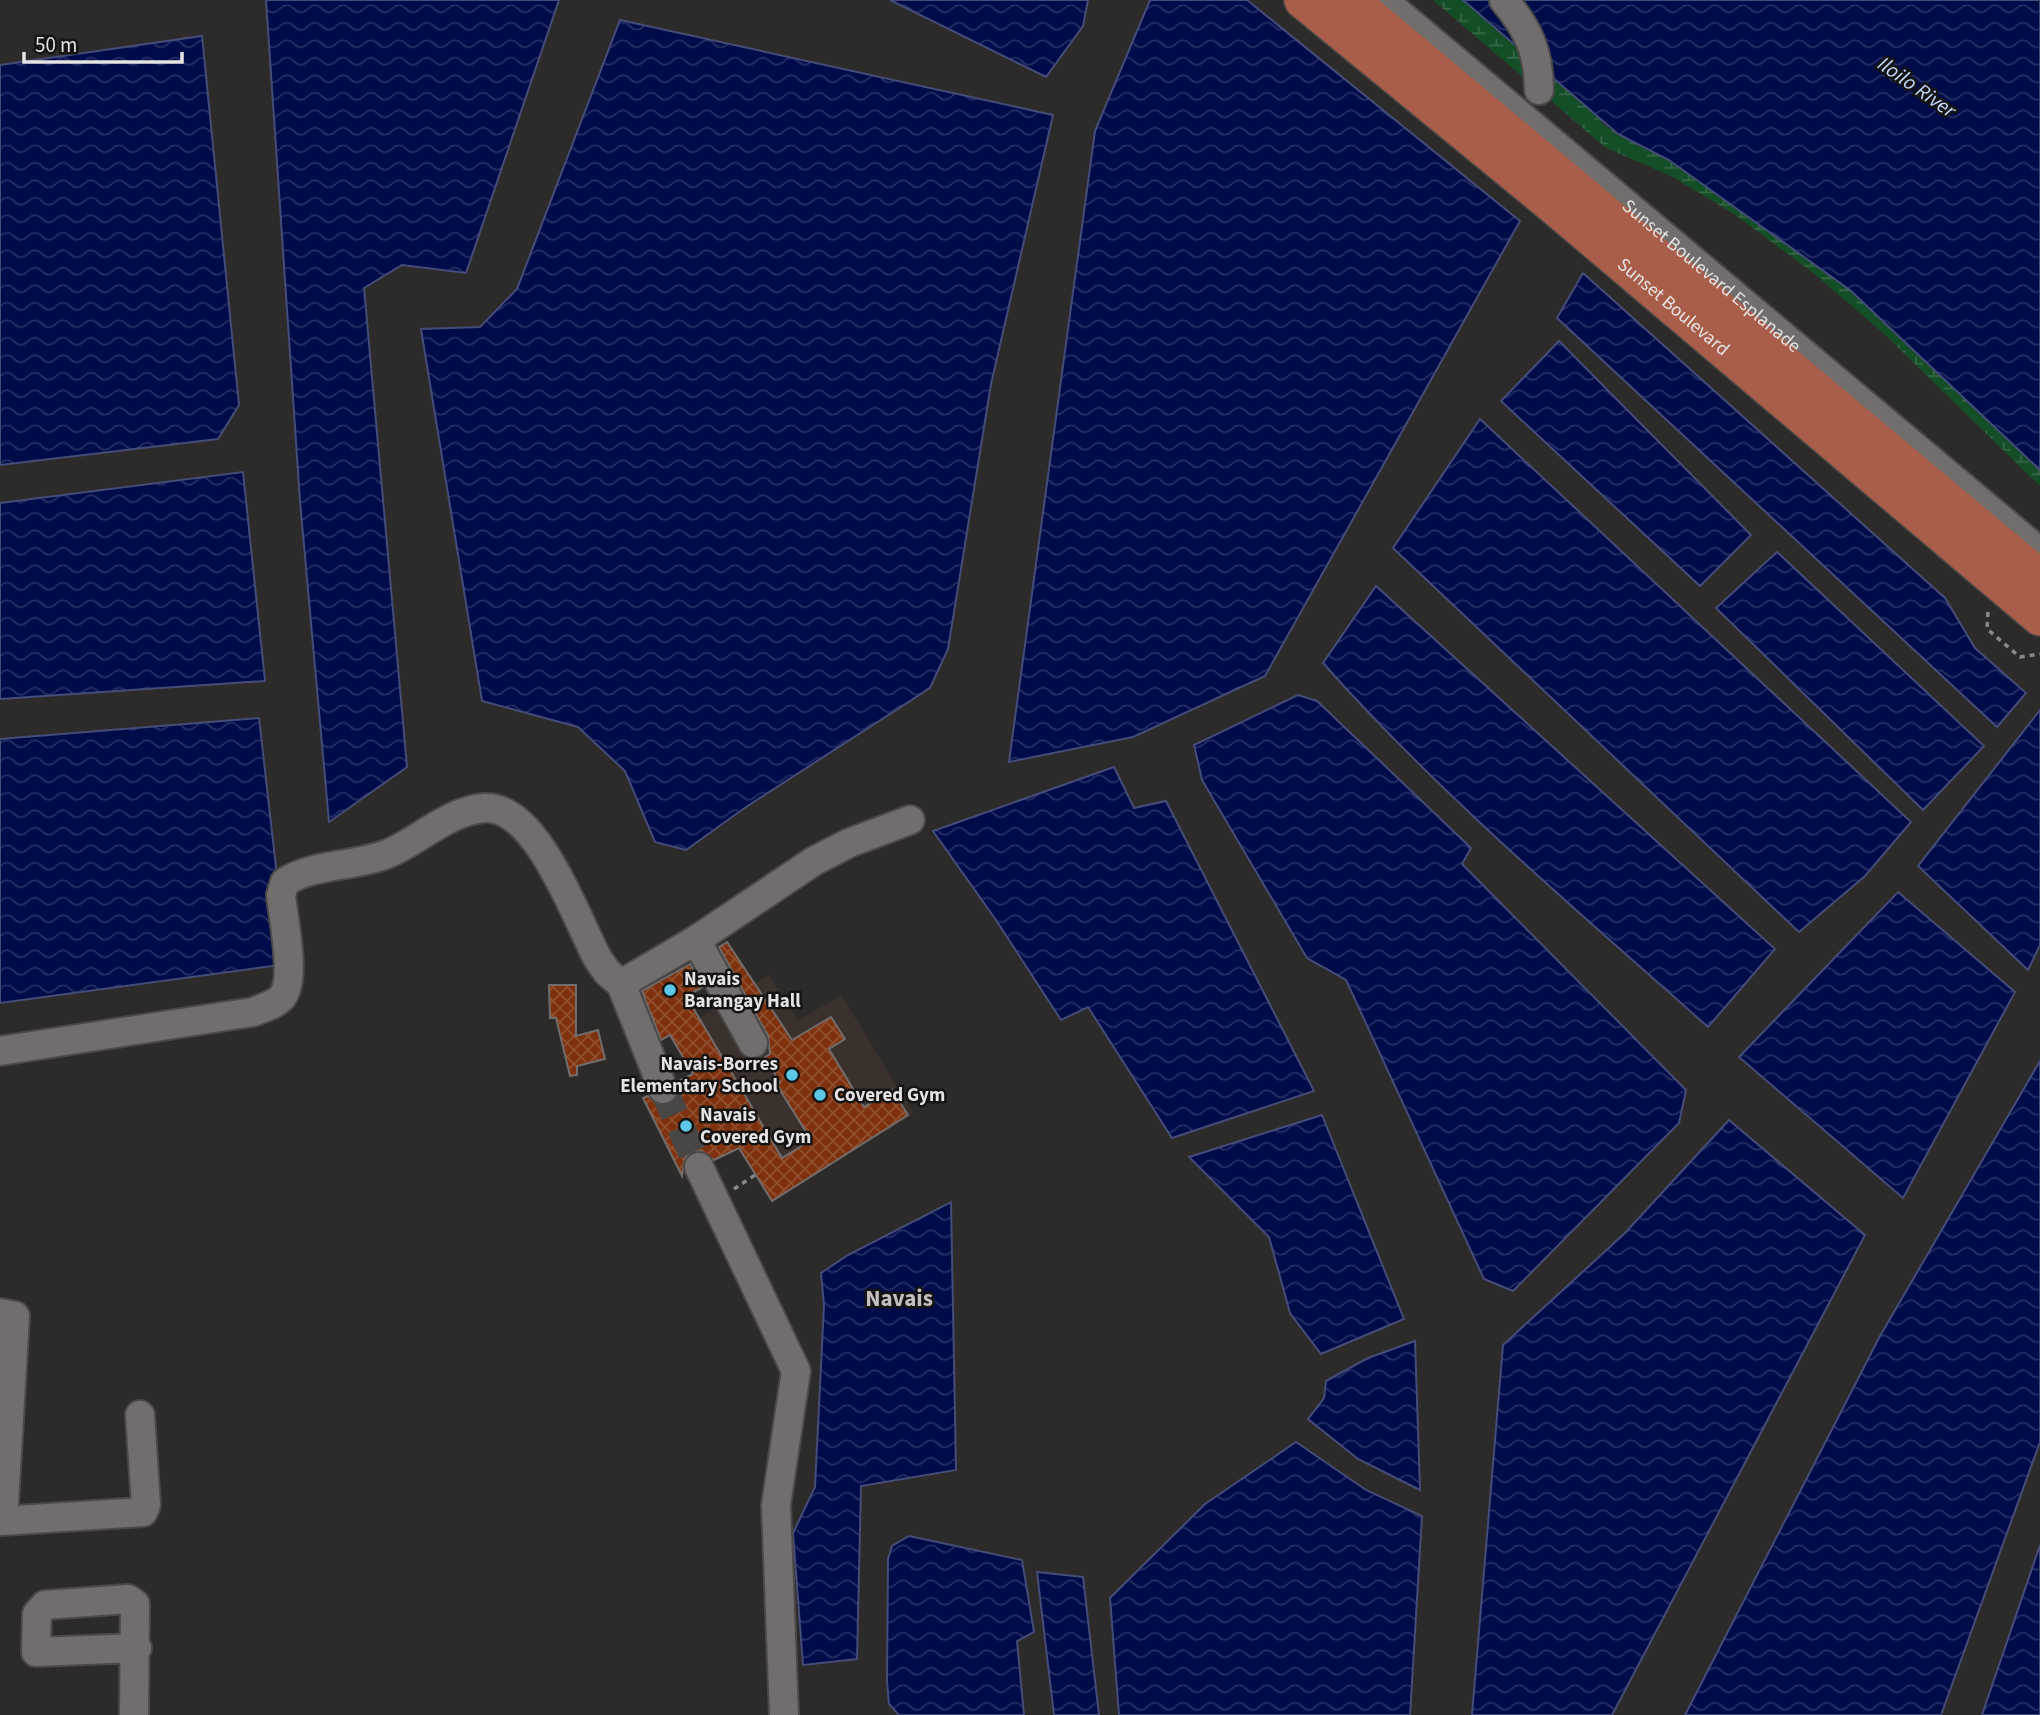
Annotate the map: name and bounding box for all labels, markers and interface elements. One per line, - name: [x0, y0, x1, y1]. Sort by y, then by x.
- scale bar: [24, 21, 182, 65]
- text: 50 m: [35, 30, 77, 60]
- water label: Iloilo River: [1872, 49, 1963, 125]
- street label: Sunset Boulevard Esplanade: [1617, 195, 1805, 357]
- street label: Sunset Boulevard: [1612, 252, 1734, 360]
- place label: Navais Barangay Hall: [684, 966, 801, 1015]
- marker: Navais Barangay Hall: [662, 982, 678, 998]
- place label: Navais-Borres Elementary School: [620, 1051, 779, 1100]
- marker: Navais-Borres Elementary School: [784, 1067, 800, 1083]
- place label: Covered Gym: [834, 1082, 945, 1109]
- marker: Covered Gym: [812, 1087, 828, 1103]
- place label: Navais Covered Gym: [700, 1102, 811, 1151]
- marker: Navais Covered Gym: [678, 1118, 694, 1134]
- district label: Navais: [865, 1282, 933, 1315]

